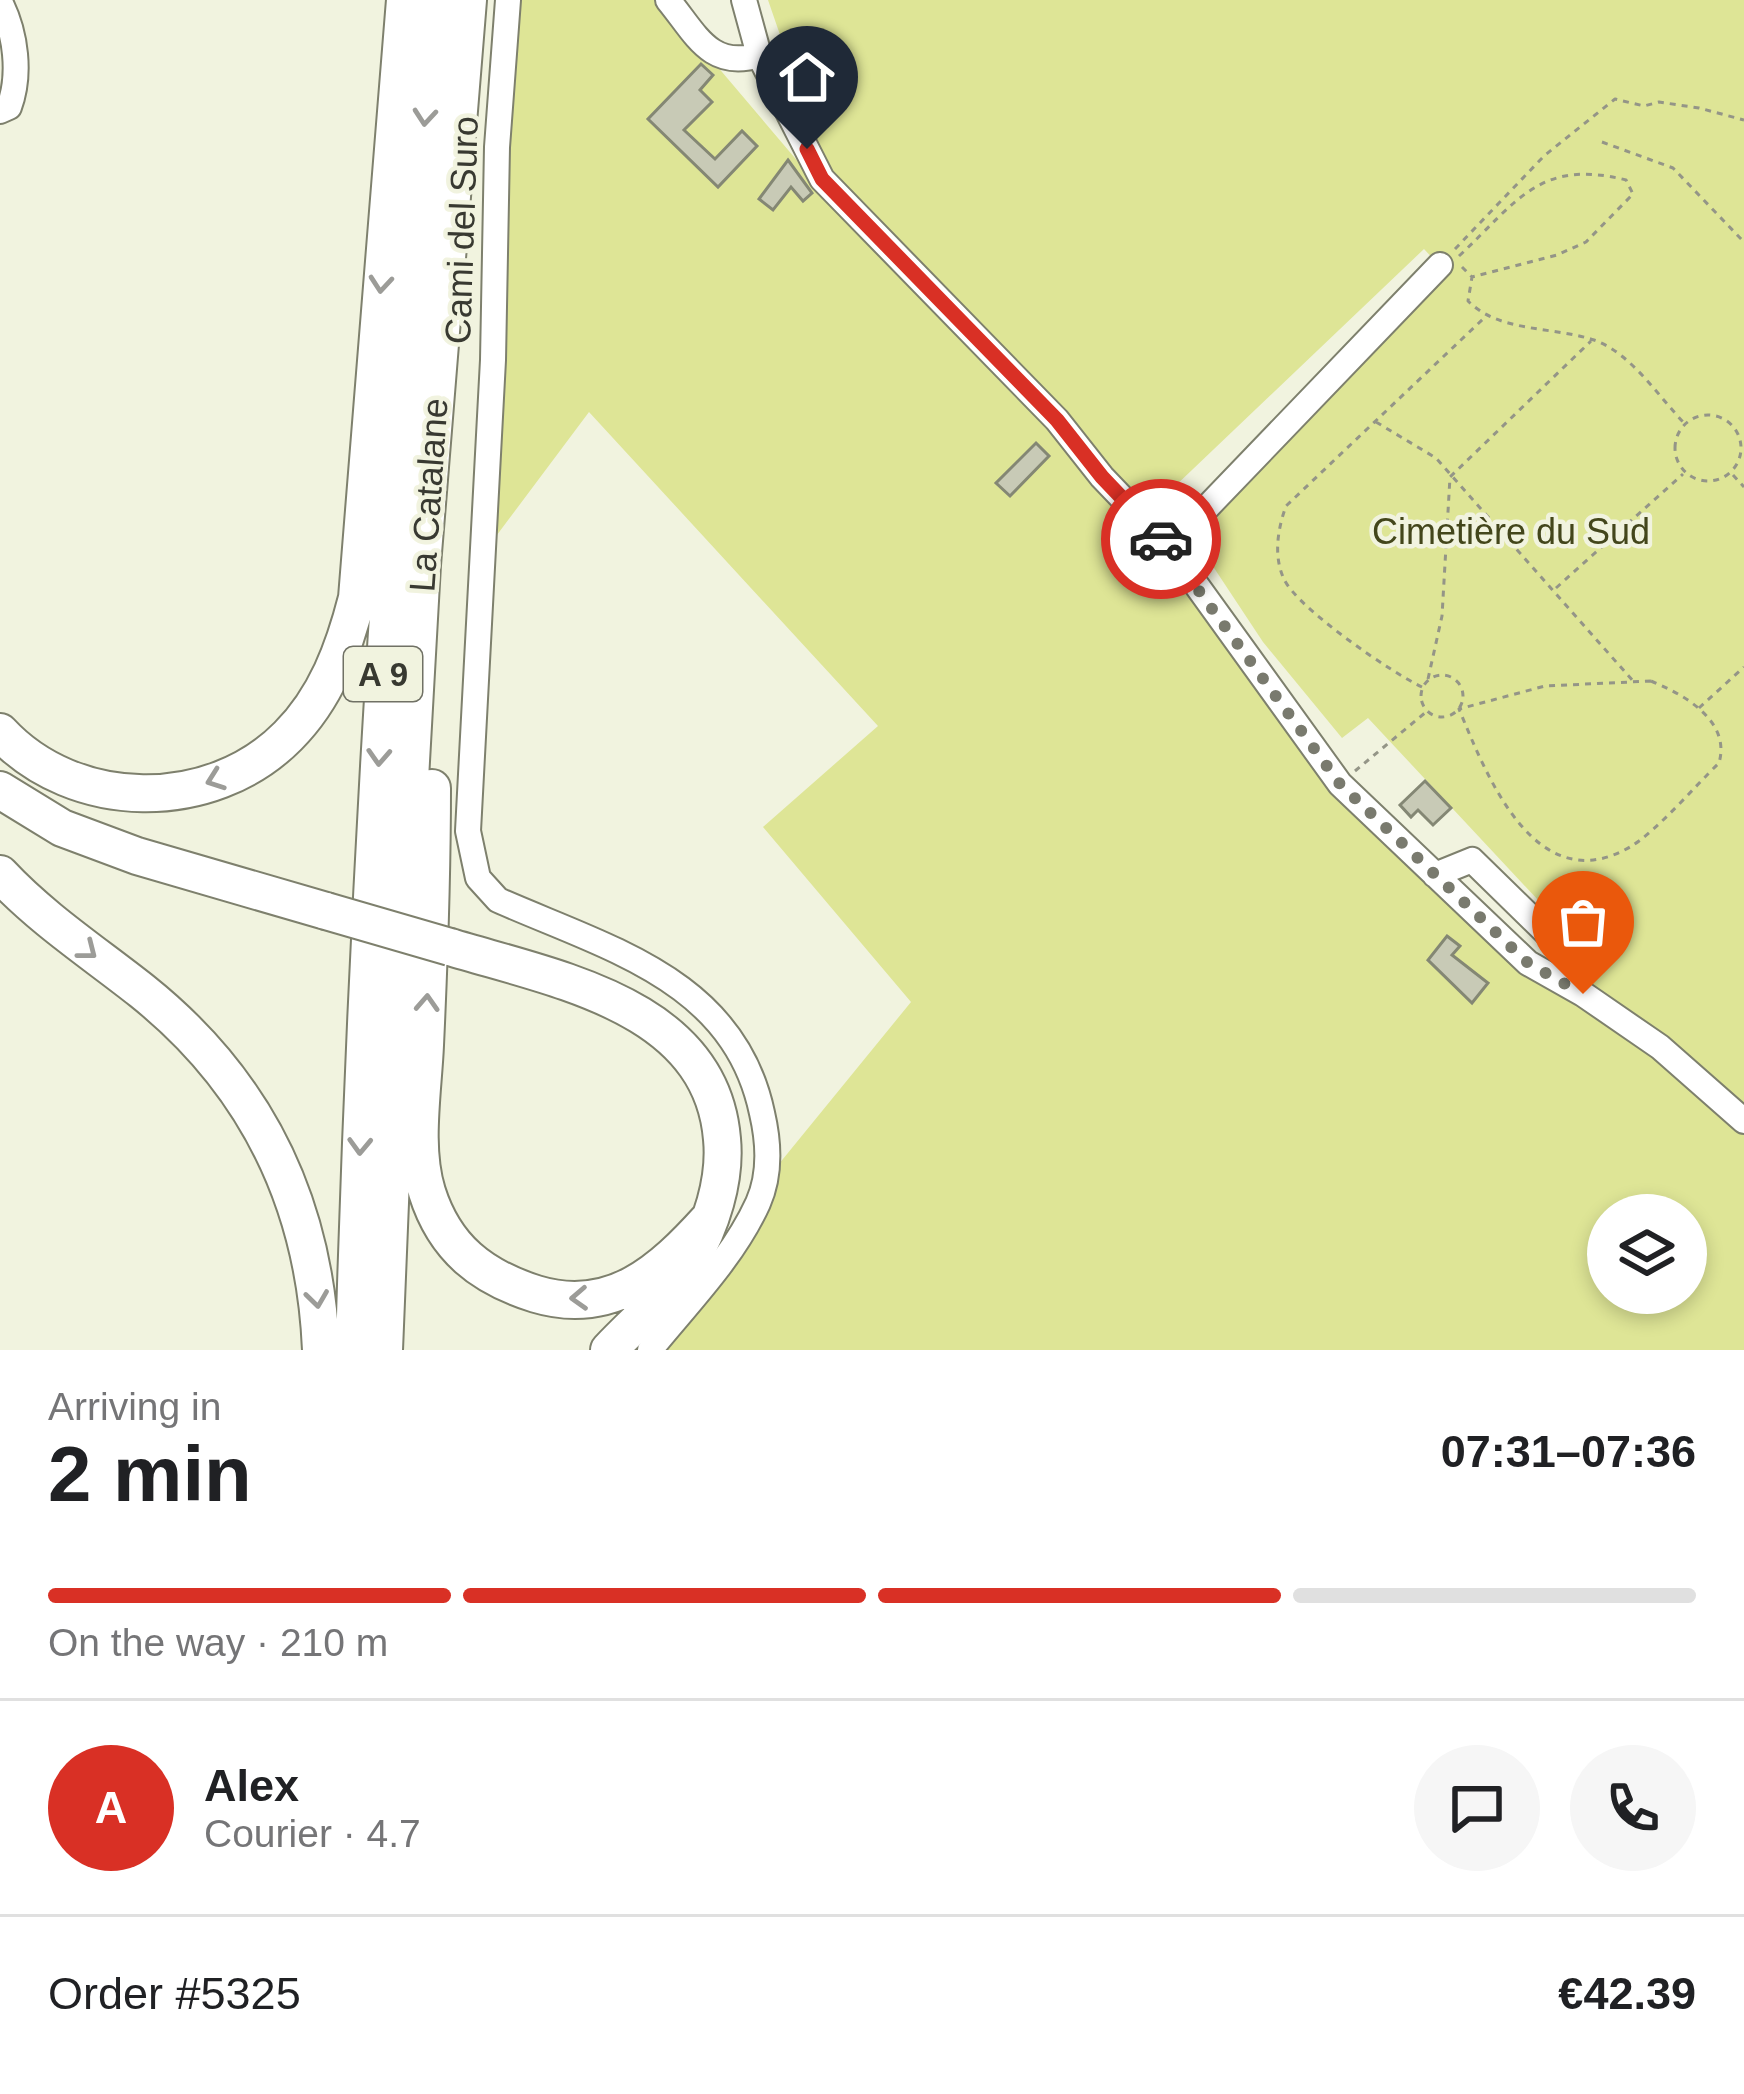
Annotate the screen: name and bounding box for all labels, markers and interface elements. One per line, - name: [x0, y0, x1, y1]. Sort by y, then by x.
- pin: [756, 26, 858, 149]
- icon: home: [774, 44, 840, 110]
- one-way arrow: [412, 107, 438, 126]
- street label: Cami del Suro: [437, 115, 486, 345]
- one-way arrow: [368, 275, 394, 294]
- street label: La Catalane: [401, 397, 456, 593]
- courier: [1101, 479, 1221, 599]
- icon: car: [1128, 506, 1194, 572]
- park label: Cimetière du Sud: [1372, 511, 1650, 552]
- road number: A 9: [344, 647, 422, 701]
- one-way arrow: [366, 748, 392, 767]
- one-way arrow: [206, 766, 227, 790]
- pin: [1532, 871, 1634, 994]
- icon: bag: [1550, 889, 1616, 955]
- one-way arrow: [74, 937, 96, 958]
- one-way arrow: [414, 993, 440, 1012]
- one-way arrow: [348, 1137, 374, 1156]
- map controls: [1587, 1194, 1707, 1314]
- button: layers: [1587, 1194, 1707, 1314]
- one-way arrow: [569, 1285, 588, 1311]
- one-way arrow: [303, 1289, 329, 1309]
- text: Arriving in: [48, 1385, 221, 1428]
- text: 07:31–07:36: [1441, 1426, 1696, 1477]
- text: 2 min: [48, 1430, 252, 1518]
- text: On the way · 210 m: [48, 1621, 388, 1664]
- button: chat: [1414, 1745, 1540, 1871]
- button: phone: [1570, 1745, 1696, 1871]
- text: Alex: [204, 1760, 299, 1811]
- text: A: [95, 1782, 127, 1833]
- text: Courier · 4.7: [204, 1812, 421, 1855]
- text: Order #5325: [48, 1968, 301, 2019]
- text: €42.39: [1558, 1968, 1696, 2019]

